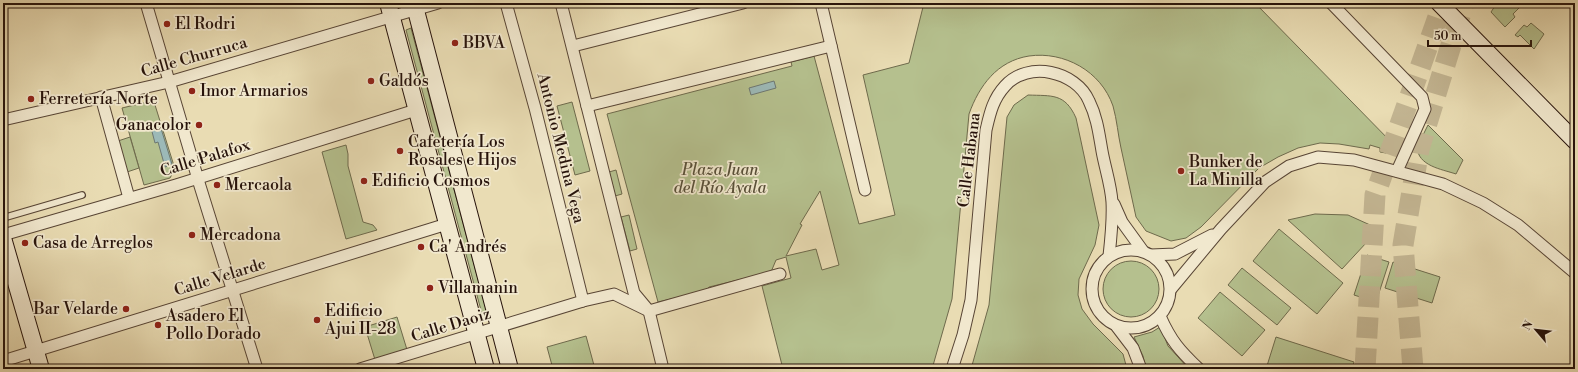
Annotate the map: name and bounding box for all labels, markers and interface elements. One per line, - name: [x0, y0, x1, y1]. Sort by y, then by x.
- place label: El Rodri: [175, 14, 236, 34]
- marker: El Rodri: [162, 19, 172, 29]
- scale bar: [1428, 22, 1531, 48]
- text: 50 m: [1434, 29, 1462, 44]
- street label: Calle Churruca: [139, 32, 250, 82]
- place label: BBVA: [462, 33, 506, 53]
- marker: BBVA: [450, 38, 460, 48]
- street label: Antonio Medina Vega: [532, 70, 590, 226]
- place label: Galdós: [379, 71, 429, 91]
- marker: Galdós: [366, 76, 376, 86]
- place label: Imor Armarios: [200, 81, 308, 101]
- marker: Imor Armarios: [187, 86, 197, 96]
- place label: Ferretería Norte: [39, 89, 158, 109]
- marker: Ferretería Norte: [26, 94, 36, 104]
- street label: Calle Habana: [953, 110, 985, 209]
- place label: Ganacolor: [116, 115, 191, 135]
- marker: Ganacolor: [194, 120, 204, 130]
- place label: Cafetería Los Rosales e Hijos: [408, 132, 517, 170]
- street label: Calle Palafox: [158, 135, 253, 181]
- marker: Cafetería Los Rosales e Hijos: [395, 146, 405, 156]
- place label: Bunker de La Minilla: [1188, 152, 1264, 190]
- park label: Plaza Juan del Río Ayala: [674, 160, 766, 198]
- marker: Bunker de La Minilla: [1176, 166, 1186, 176]
- place label: Edificio Cosmos: [372, 171, 490, 191]
- place label: Mercaola: [225, 175, 293, 195]
- marker: Edificio Cosmos: [359, 176, 369, 186]
- marker: Mercaola: [212, 180, 222, 190]
- place label: Mercadona: [200, 225, 282, 245]
- marker: Mercadona: [187, 230, 197, 240]
- place label: Casa de Arreglos: [33, 233, 153, 253]
- place label: Ca' Andrés: [429, 237, 506, 257]
- marker: Casa de Arreglos: [20, 238, 30, 248]
- marker: Ca' Andrés: [416, 242, 426, 252]
- street label: Calle Velarde: [172, 254, 268, 300]
- place label: Villamanin: [437, 278, 518, 298]
- marker: Villamanin: [425, 283, 435, 293]
- place label: Bar Velarde: [33, 299, 118, 319]
- place label: Edificio Ajui II-28: [324, 301, 397, 339]
- street label: Calle Daoiz: [409, 303, 493, 347]
- marker: Bar Velarde: [121, 304, 131, 314]
- place label: Asadero El Pollo Dorado: [165, 306, 261, 344]
- north arrow: [1516, 310, 1556, 350]
- marker: Edificio Ajui II-28: [312, 315, 322, 325]
- text: N: [1520, 318, 1536, 333]
- marker: Asadero El Pollo Dorado: [153, 320, 163, 330]

